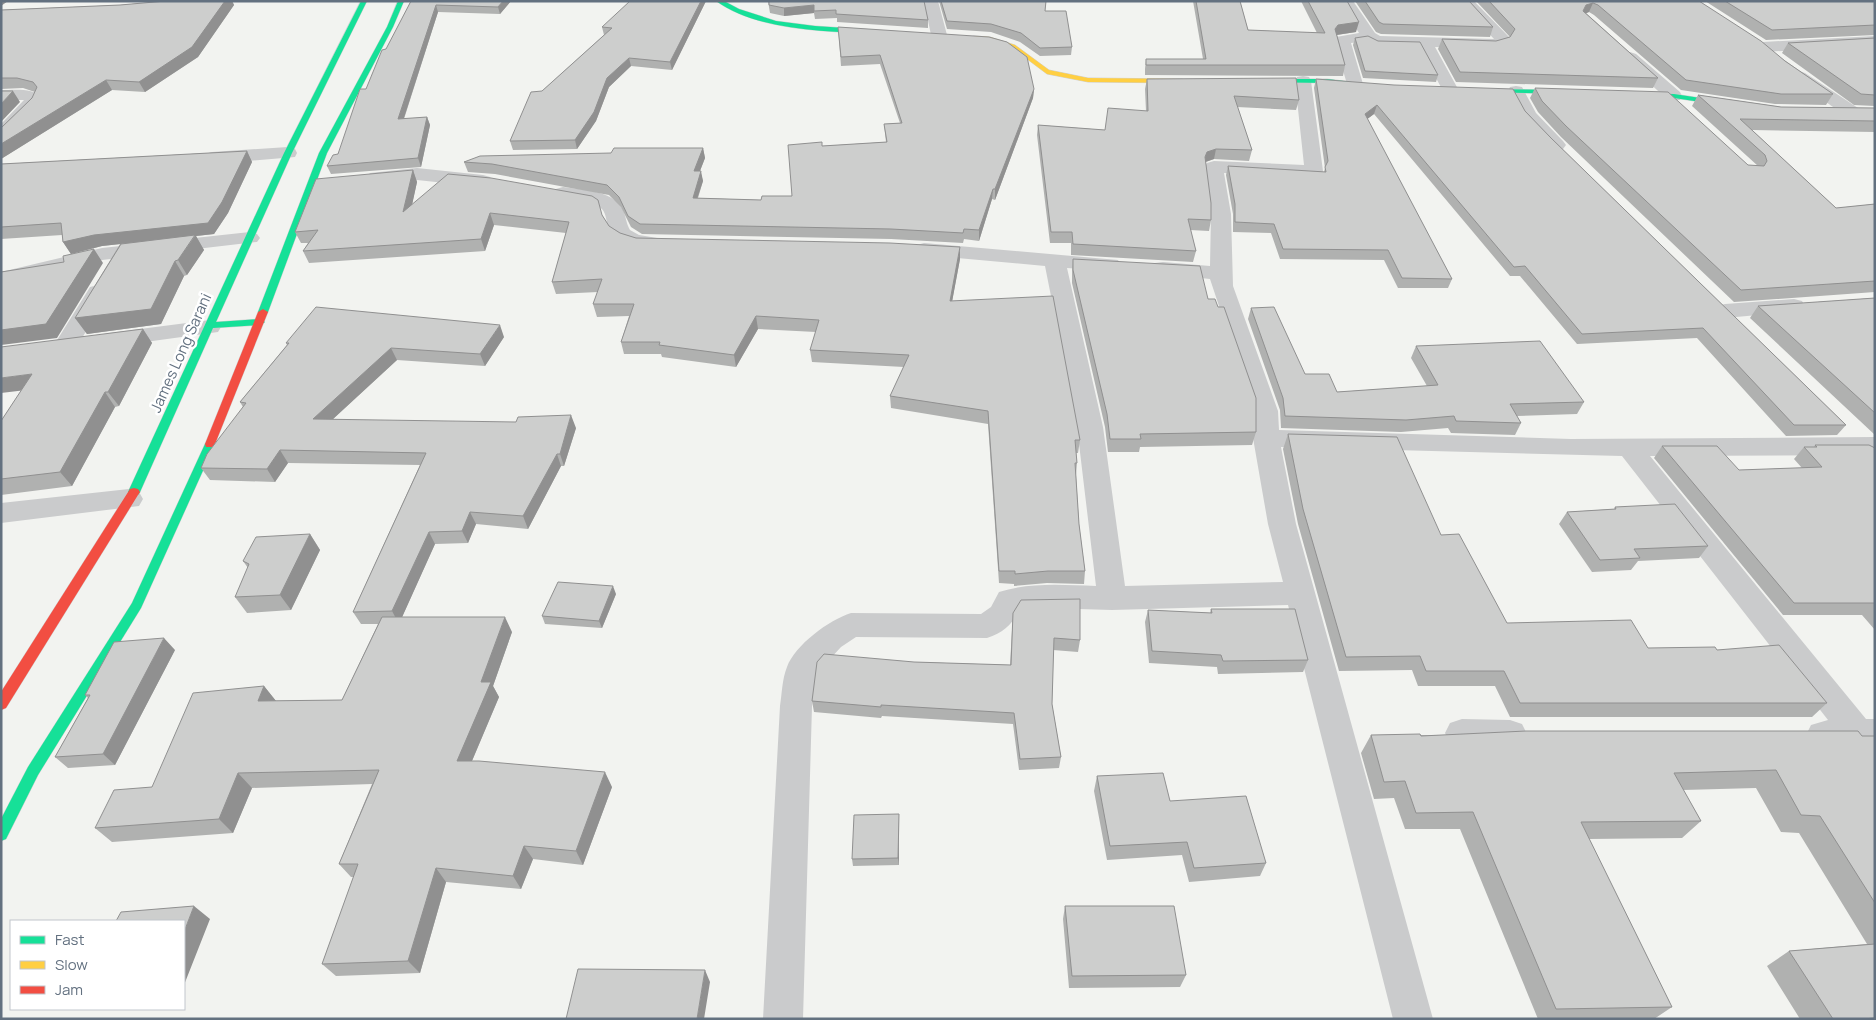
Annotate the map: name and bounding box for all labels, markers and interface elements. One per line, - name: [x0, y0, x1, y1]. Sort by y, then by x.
- street label: James Long Sarani: [145, 290, 216, 416]
- legend: [10, 920, 185, 1010]
- text: Fast: [55, 929, 84, 950]
- text: Slow: [55, 954, 88, 975]
- text: Jam: [55, 979, 83, 1000]

